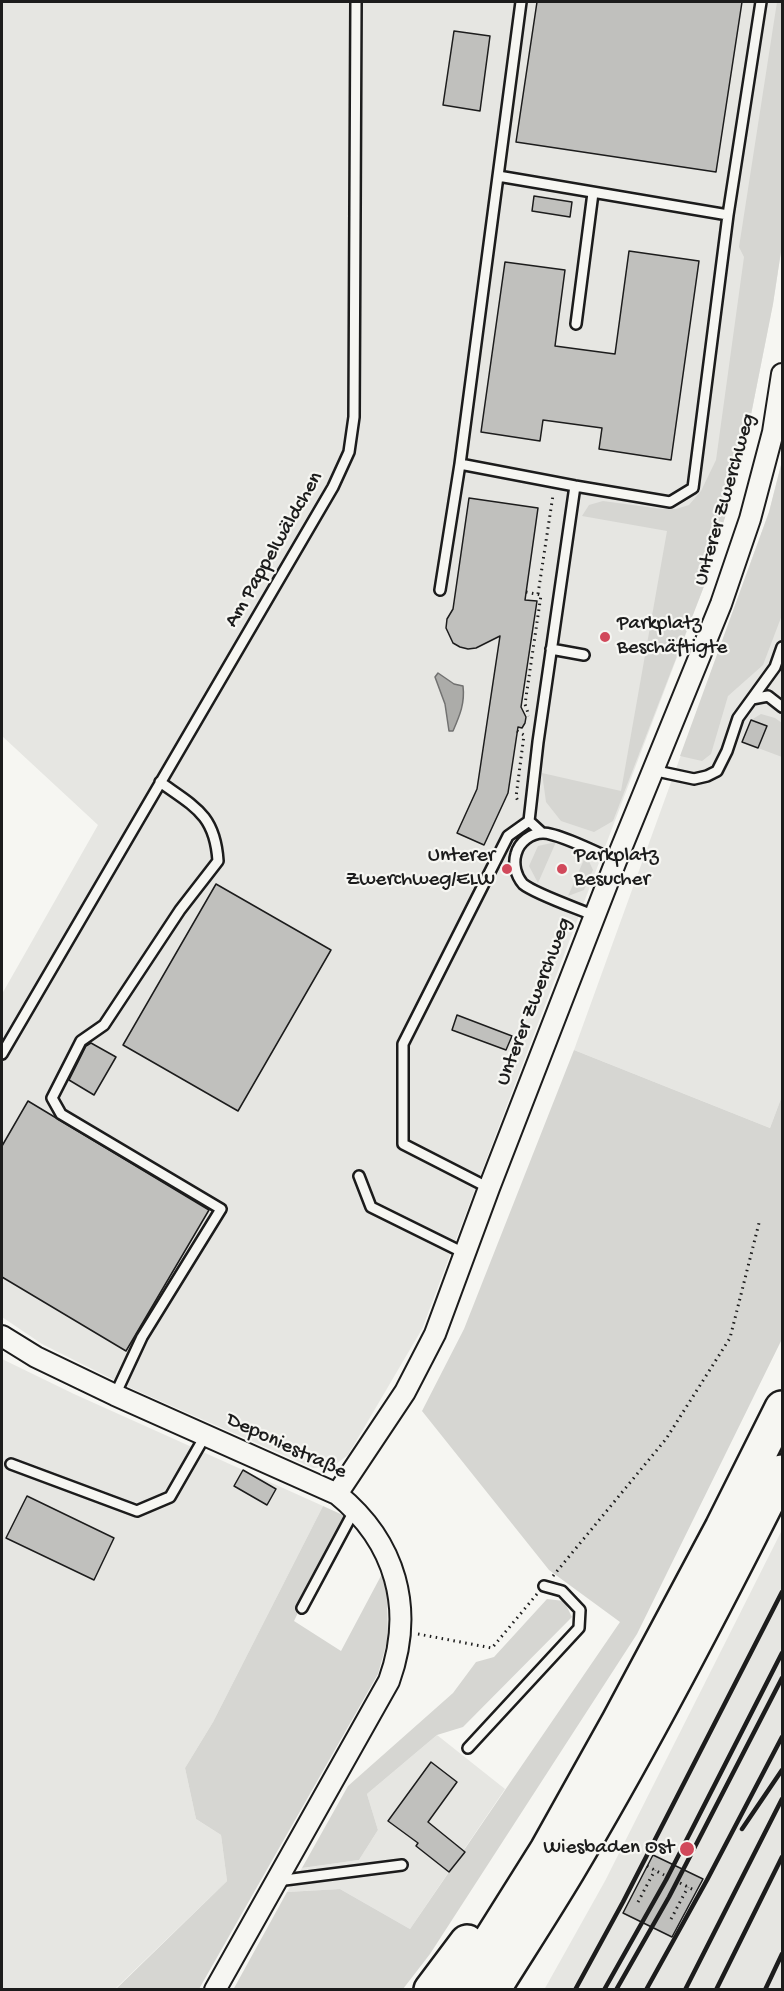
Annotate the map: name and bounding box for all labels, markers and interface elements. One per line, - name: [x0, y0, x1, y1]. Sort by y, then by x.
- street label: Unterer Zwerchweg: [689, 411, 763, 589]
- street label: Am Pappelwäldchen: [220, 468, 330, 632]
- place label: Parkplatz Beschäftigte: [617, 612, 727, 662]
- marker: Parkplatz Beschäftigte: [598, 630, 612, 644]
- place label: Unterer Zwerchweg/ELW: [346, 844, 495, 894]
- place label: Parkplatz Besucher: [574, 844, 658, 894]
- marker: Unterer Zwerchweg/ELW: [500, 862, 514, 876]
- marker: Parkplatz Besucher: [555, 862, 569, 876]
- street label: Unterer Zwerchweg: [491, 914, 579, 1090]
- street label: Deponiestraße: [222, 1408, 350, 1486]
- place label: Wiesbaden Ost: [543, 1836, 674, 1862]
- marker: Wiesbaden Ost: [678, 1840, 696, 1858]

